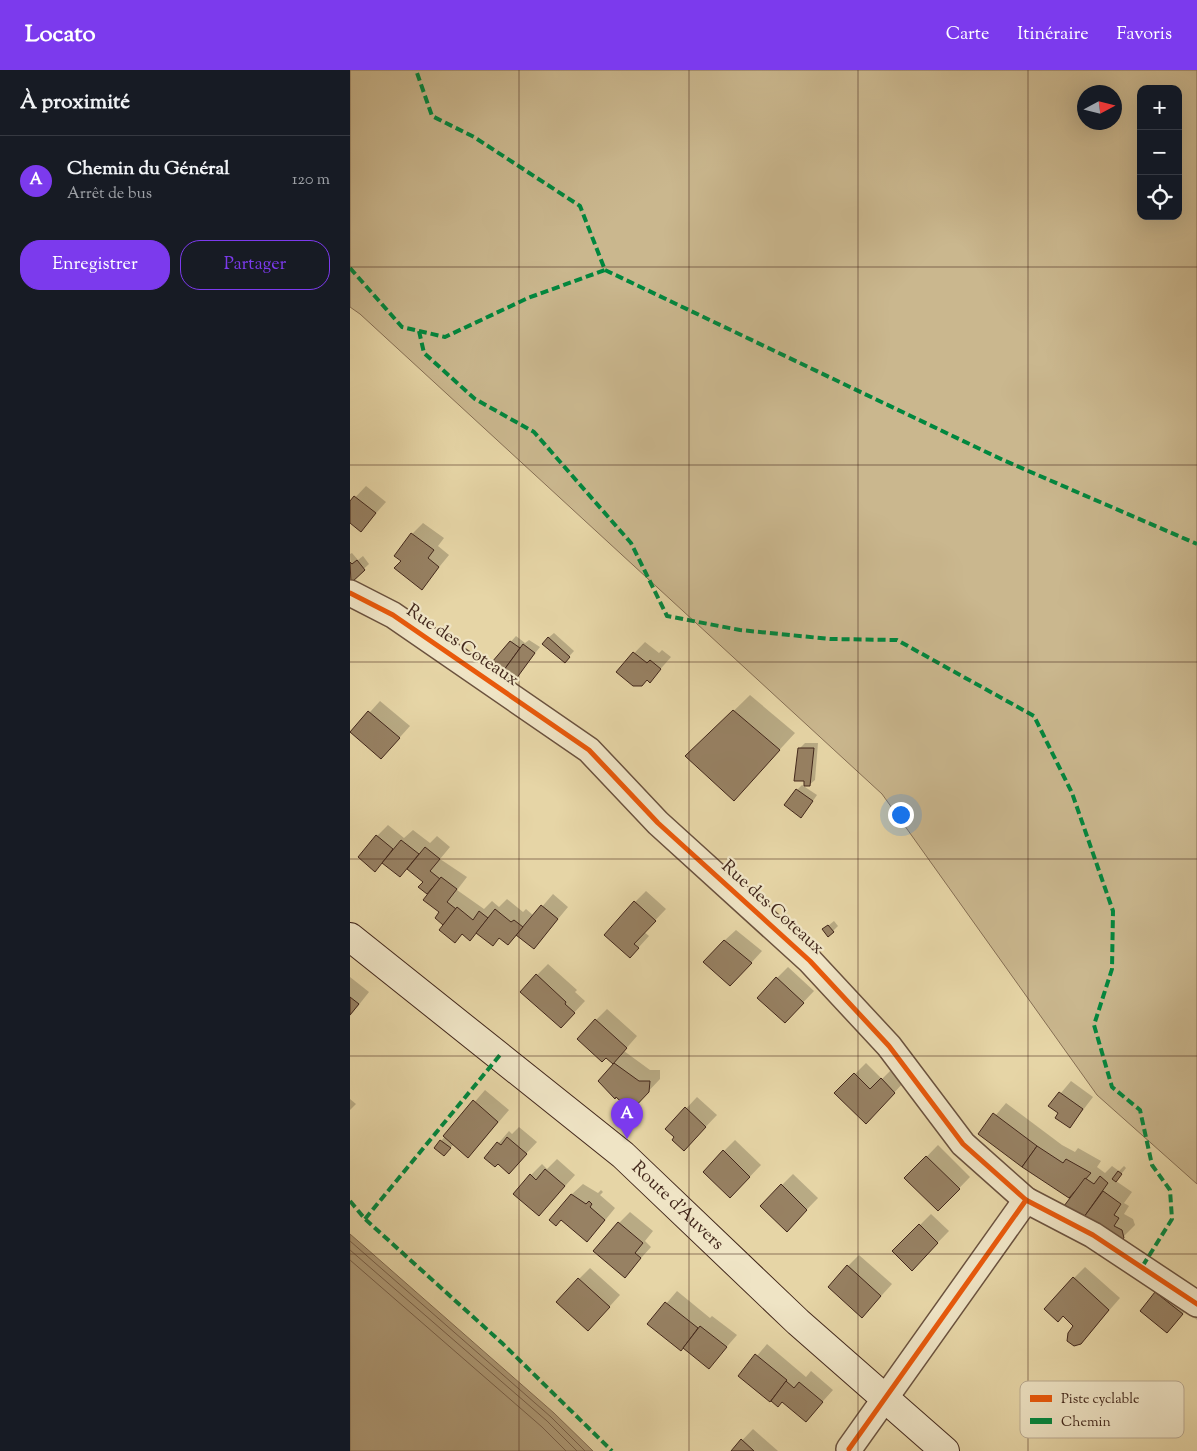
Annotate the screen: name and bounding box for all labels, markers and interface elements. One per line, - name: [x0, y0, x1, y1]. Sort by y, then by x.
- text: Locato: [25, 18, 96, 52]
- text: Carte: [946, 22, 989, 48]
- text: Itinéraire: [1017, 22, 1089, 48]
- text: Favoris: [1117, 22, 1172, 48]
- north arrow: [1077, 85, 1122, 130]
- map controls: [1137, 85, 1182, 220]
- button: +: [1137, 85, 1182, 130]
- text: À proximité: [20, 88, 130, 118]
- button: −: [1137, 130, 1182, 175]
- text: Chemin du Général: [67, 156, 230, 183]
- text: A: [30, 169, 43, 192]
- text: 120 m: [292, 169, 330, 192]
- button: locate: [1137, 175, 1182, 220]
- text: Arrêt de bus: [67, 183, 152, 206]
- button: Enregistrer: [20, 240, 170, 290]
- button: Partager: [180, 240, 330, 290]
- street label: Rue des Coteaux: [400, 599, 524, 693]
- your location: [888, 802, 914, 828]
- street label: Rue des Coteaux: [715, 855, 829, 962]
- pin: A: [611, 1098, 643, 1139]
- street label: Route d'Auvers: [625, 1156, 729, 1257]
- legend: [1020, 1381, 1184, 1438]
- text: Piste cyclable: [1061, 1390, 1139, 1410]
- text: Chemin: [1061, 1413, 1111, 1433]

